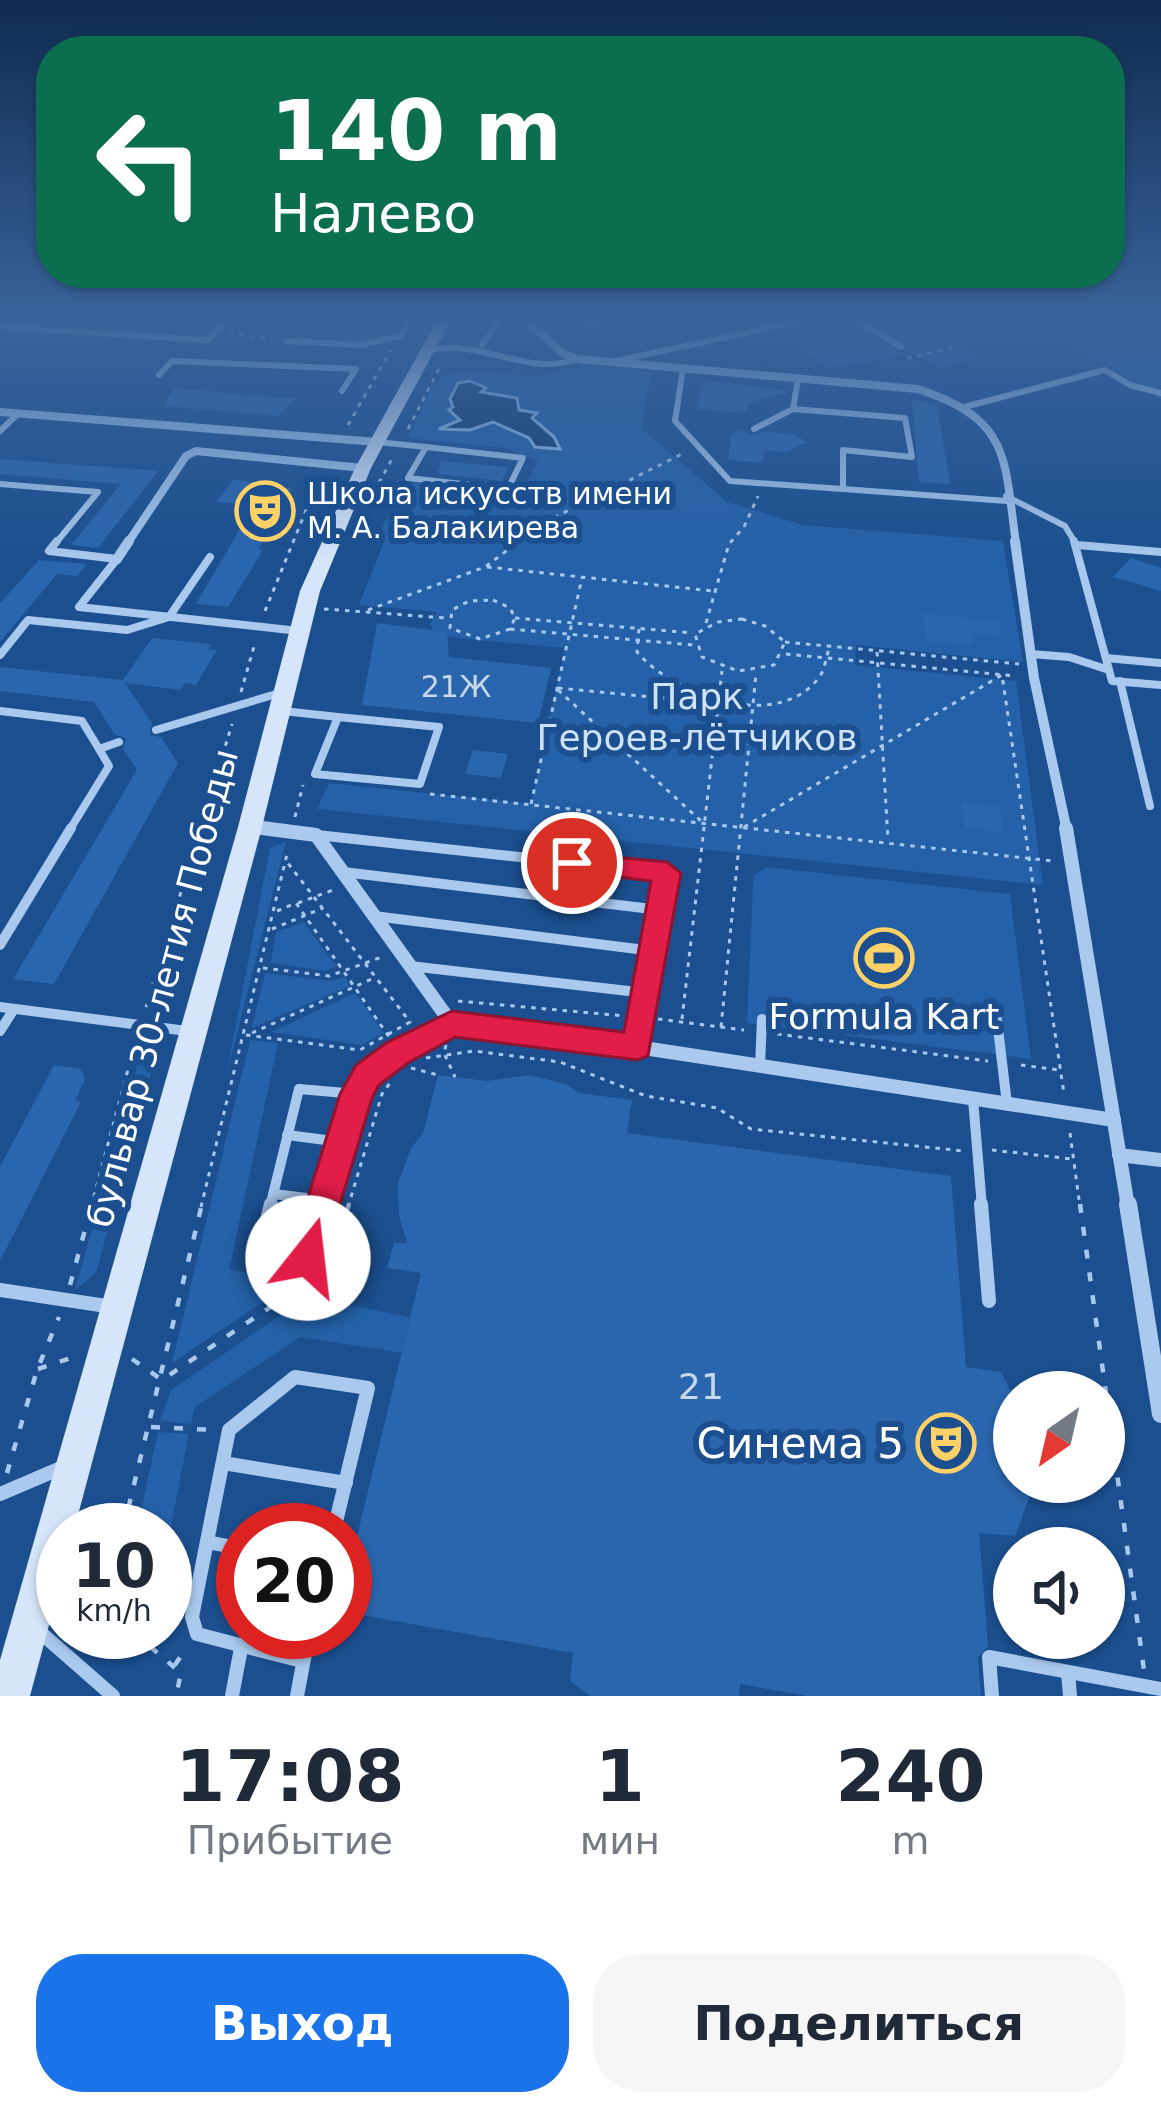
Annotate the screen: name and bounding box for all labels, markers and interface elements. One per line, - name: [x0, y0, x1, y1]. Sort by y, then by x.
- text: 140 m: [270, 82, 562, 180]
- icon: left: [72, 84, 228, 240]
- text: Налево: [270, 182, 476, 245]
- place label: Школа искусств имени М. А. Балакирева: [307, 476, 672, 545]
- theatre icon: Школа искусств имени М. А. Балакирева: [234, 480, 296, 542]
- house number: 21Ж: [421, 669, 491, 704]
- park label: Парк Героев-лётчиков: [536, 676, 858, 758]
- street label: бульвар 30-летия Победы: [79, 744, 246, 1232]
- pin: [521, 812, 623, 914]
- icon: arrive: [539, 830, 605, 896]
- sports icon: Formula Kart: [853, 927, 915, 989]
- place label: Formula Kart: [769, 996, 999, 1037]
- position arrow: [245, 1195, 371, 1321]
- house number: 21: [678, 1366, 724, 1407]
- north arrow: [993, 1371, 1125, 1503]
- map controls: [993, 1371, 1125, 1659]
- theatre icon: Синема 5: [915, 1412, 977, 1474]
- place label: Синема 5: [697, 1419, 904, 1468]
- speed limit sign: 20: [216, 1503, 372, 1659]
- button: sound: [993, 1527, 1125, 1659]
- text: 10: [72, 1531, 156, 1601]
- text: km/h: [76, 1593, 152, 1628]
- text: 17:08: [175, 1734, 404, 1818]
- text: 1: [595, 1734, 645, 1818]
- text: 240: [835, 1734, 986, 1818]
- text: Прибытие: [187, 1818, 393, 1863]
- text: мин: [580, 1818, 660, 1863]
- text: m: [892, 1818, 930, 1863]
- button: Выход: [36, 1954, 569, 2092]
- button: Поделиться: [593, 1954, 1125, 2092]

